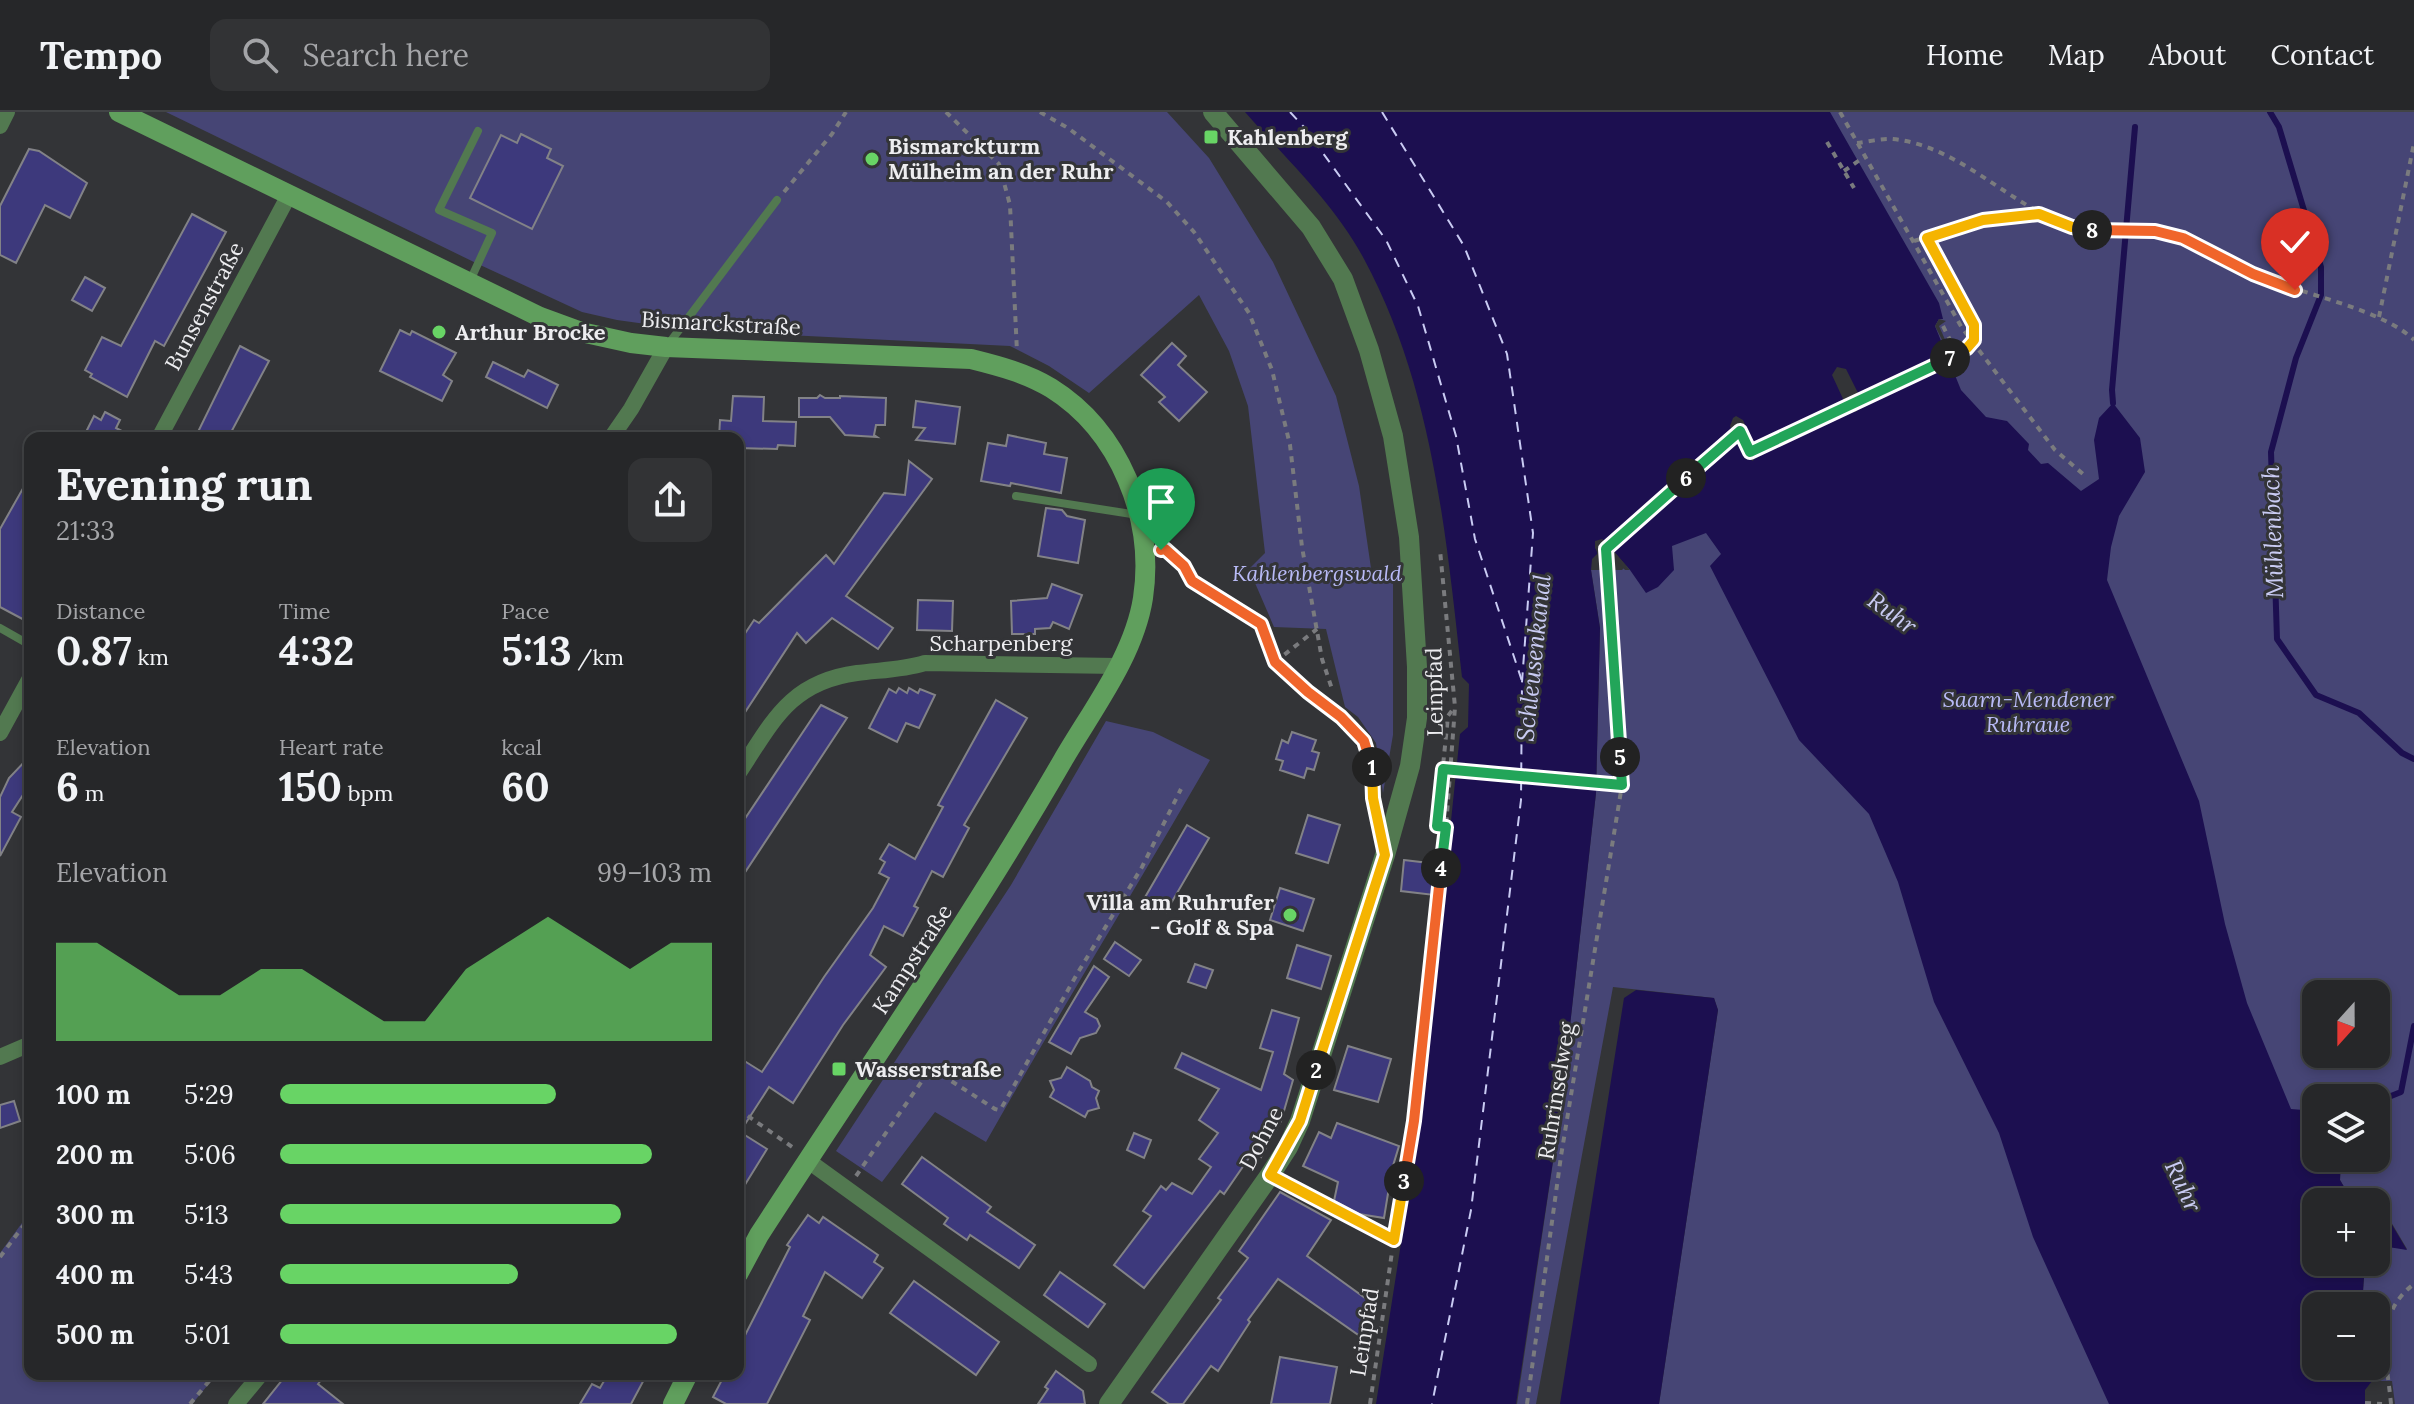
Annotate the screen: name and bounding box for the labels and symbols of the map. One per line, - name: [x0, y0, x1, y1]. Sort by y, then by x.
- place label: Kahlenberg: [1227, 123, 1348, 151]
- marker: Kahlenberg: [1202, 128, 1220, 146]
- place label: Bismarckturm Mülheim an der Ruhr: [888, 132, 1114, 185]
- marker: Bismarckturm Mülheim an der Ruhr: [863, 150, 881, 168]
- pin: [2261, 208, 2329, 290]
- pin: 8: [2072, 210, 2112, 250]
- street label: Bunsenstraße: [158, 237, 250, 375]
- street label: Bismarckstraße: [640, 305, 802, 341]
- place label: Arthur Brocke: [455, 318, 606, 346]
- marker: Arthur Brocke: [430, 323, 448, 341]
- pin: 7: [1930, 338, 1970, 378]
- pin: 6: [1666, 458, 1706, 498]
- water label: Mühlenbach: [2255, 465, 2290, 599]
- pin: [1127, 468, 1195, 550]
- park label: Kahlenbergswald: [1232, 559, 1403, 587]
- water label: Schleusenkanal: [1509, 573, 1558, 743]
- water label: Ruhr: [1861, 584, 1923, 641]
- street label: Scharpenberg: [930, 629, 1073, 657]
- street label: Leinpfad: [1419, 647, 1449, 737]
- park label: Saarn-Mendener Ruhraue: [1943, 685, 2114, 738]
- pin: 5: [1600, 737, 1640, 777]
- pin: 1: [1352, 747, 1392, 787]
- pin: 4: [1421, 848, 1461, 888]
- place label: Villa am Ruhrufer - Golf & Spa: [1086, 888, 1274, 941]
- street label: Kampstraße: [866, 899, 958, 1019]
- marker: Villa am Ruhrufer - Golf & Spa: [1281, 906, 1299, 924]
- north arrow: [2302, 980, 2390, 1068]
- street label: Ruhrinselweg: [1531, 1020, 1581, 1162]
- pin: 2: [1296, 1050, 1336, 1090]
- place label: Wasserstraße: [855, 1055, 1002, 1083]
- marker: Wasserstraße: [830, 1060, 848, 1078]
- street label: Dohne: [1233, 1101, 1289, 1174]
- water label: Ruhr: [2158, 1155, 2209, 1217]
- pin: 3: [1384, 1161, 1424, 1201]
- street label: Leinpfad: [1343, 1286, 1385, 1378]

